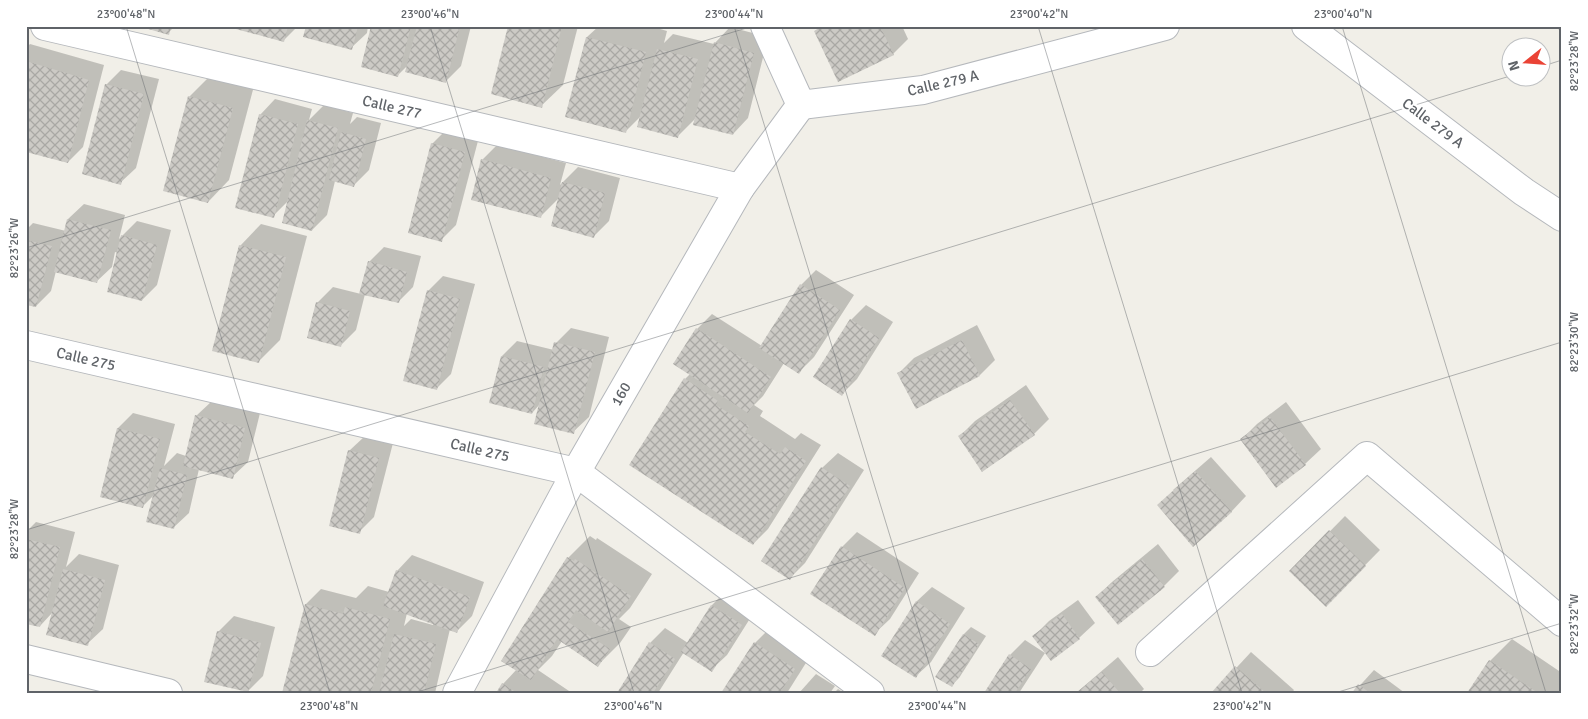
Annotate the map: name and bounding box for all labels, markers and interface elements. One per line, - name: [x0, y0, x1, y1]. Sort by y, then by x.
- text: 23°00'48"N: [97, 7, 155, 22]
- text: 23°00'46"N: [401, 7, 459, 22]
- text: 23°00'44"N: [705, 7, 763, 22]
- text: 23°00'42"N: [1010, 7, 1068, 22]
- text: 23°00'40"N: [1314, 7, 1372, 22]
- text: 82°23'28"W: [1567, 31, 1582, 91]
- north arrow: [1500, 38, 1550, 88]
- text: N: [1504, 59, 1524, 73]
- street label: Calle 279 A: [906, 66, 980, 100]
- street label: Calle 277: [361, 91, 423, 123]
- street label: Calle 279 A: [1399, 94, 1467, 152]
- text: 82°23'26"W: [7, 218, 22, 278]
- text: 82°23'30"W: [1567, 312, 1582, 372]
- street label: Calle 275: [55, 343, 117, 375]
- street label: 160: [607, 379, 635, 409]
- street label: Calle 275: [449, 434, 511, 466]
- text: 82°23'28"W: [7, 499, 22, 559]
- text: 82°23'32"W: [1567, 594, 1582, 654]
- text: 23°00'48"N: [300, 699, 358, 714]
- text: 23°00'46"N: [604, 699, 662, 714]
- text: 23°00'44"N: [908, 699, 966, 714]
- text: 23°00'42"N: [1213, 699, 1271, 714]

